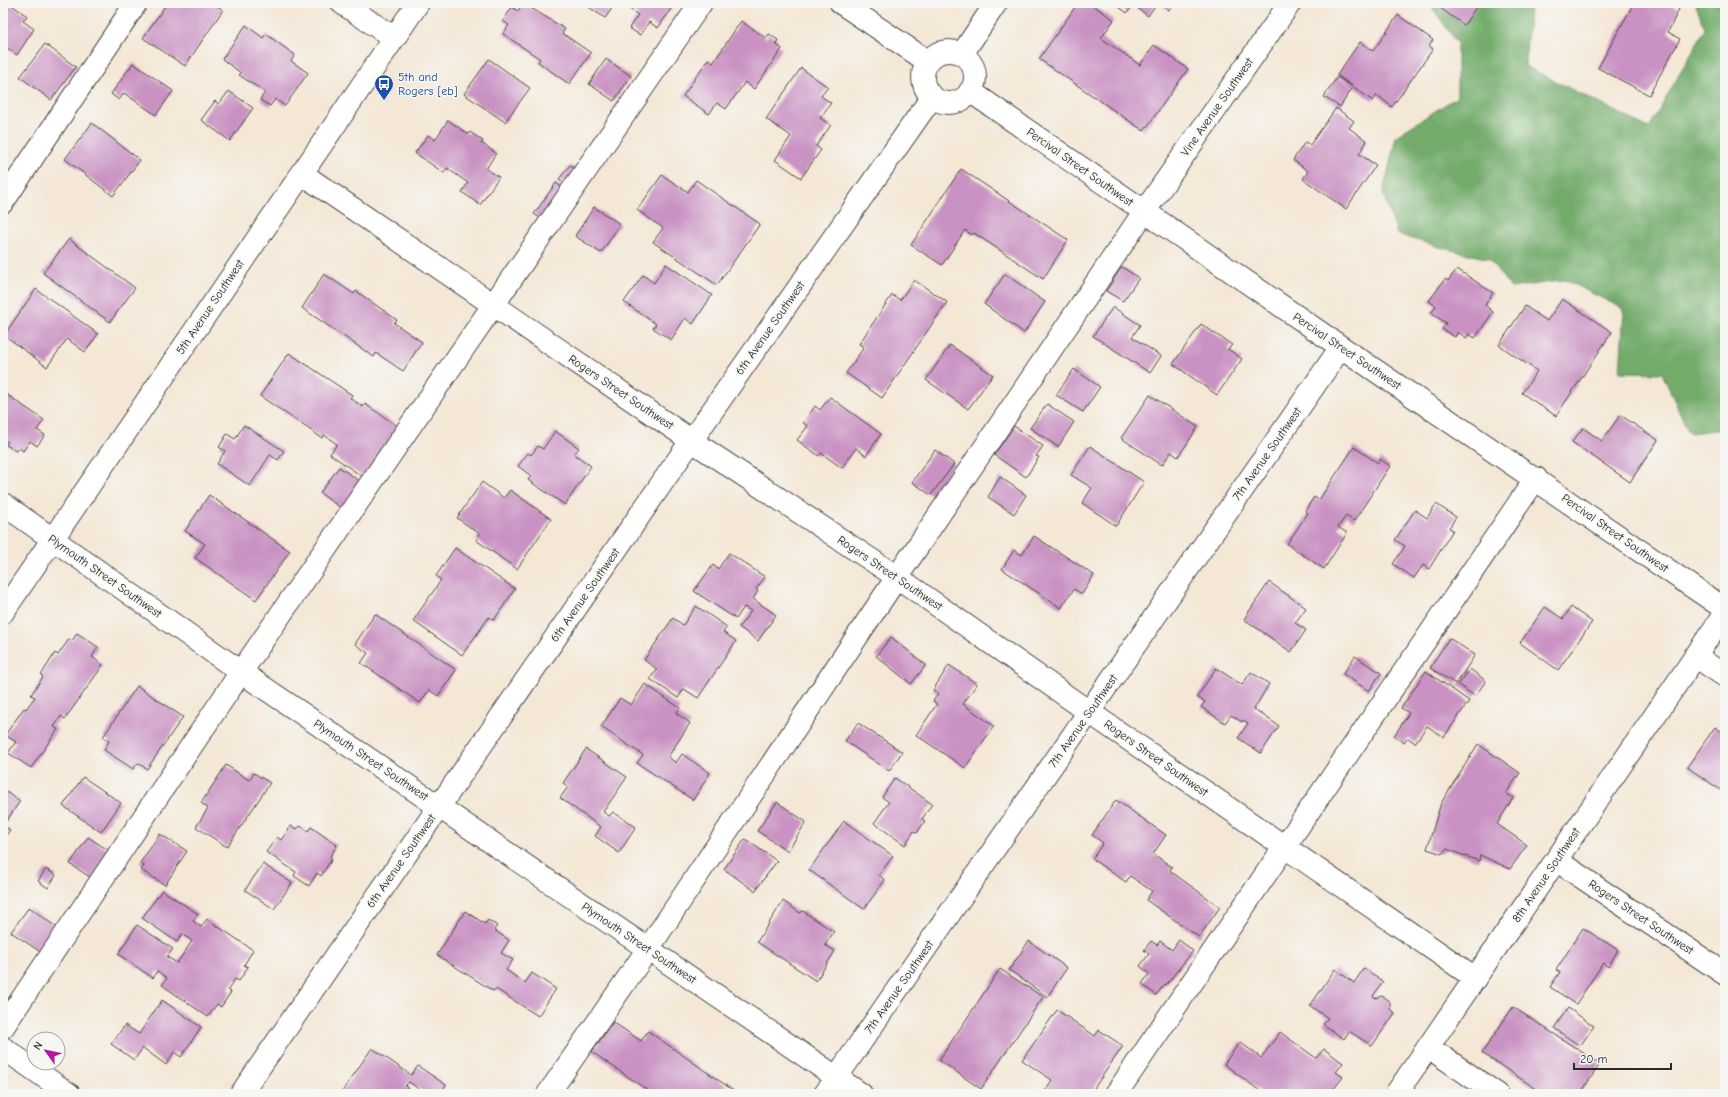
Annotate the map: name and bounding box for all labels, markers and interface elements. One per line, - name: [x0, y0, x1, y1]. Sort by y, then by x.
- street label: Vine Avenue Southwest: [1178, 55, 1257, 159]
- place label: 5th and Rogers [eb]: [398, 70, 458, 98]
- bus stop icon: 5th and Rogers [eb]: [373, 73, 395, 101]
- street label: Percival Street Southwest: [1024, 125, 1137, 210]
- street label: 5th Avenue Southwest: [173, 256, 247, 357]
- street label: 6th Avenue Southwest: [732, 278, 808, 378]
- street label: Percival Street Southwest: [1290, 310, 1404, 393]
- street label: Rogers Street Southwest: [566, 352, 677, 433]
- street label: 7th Avenue Southwest: [1230, 404, 1305, 503]
- street label: Percival Street Southwest: [1559, 491, 1672, 576]
- street label: Plymouth Street Southwest: [46, 531, 165, 621]
- street label: Rogers Street Southwest: [835, 533, 946, 614]
- street label: 6th Avenue Southwest: [547, 545, 623, 645]
- street label: 7th Avenue Southwest: [1046, 671, 1121, 770]
- street label: Plymouth Street Southwest: [311, 716, 432, 804]
- street label: Rogers Street Southwest: [1101, 717, 1211, 800]
- street label: 6th Avenue Southwest: [363, 811, 439, 911]
- street label: 8th Avenue Southwest: [1509, 825, 1583, 925]
- street label: Rogers Street Southwest: [1586, 877, 1697, 958]
- street label: Plymouth Street Southwest: [579, 899, 700, 987]
- street label: 7th Avenue Southwest: [862, 937, 937, 1036]
- north arrow: [26, 1031, 66, 1071]
- text: N: [31, 1039, 45, 1052]
- scale bar: [1574, 1045, 1671, 1071]
- text: 20 m: [1580, 1052, 1608, 1066]

